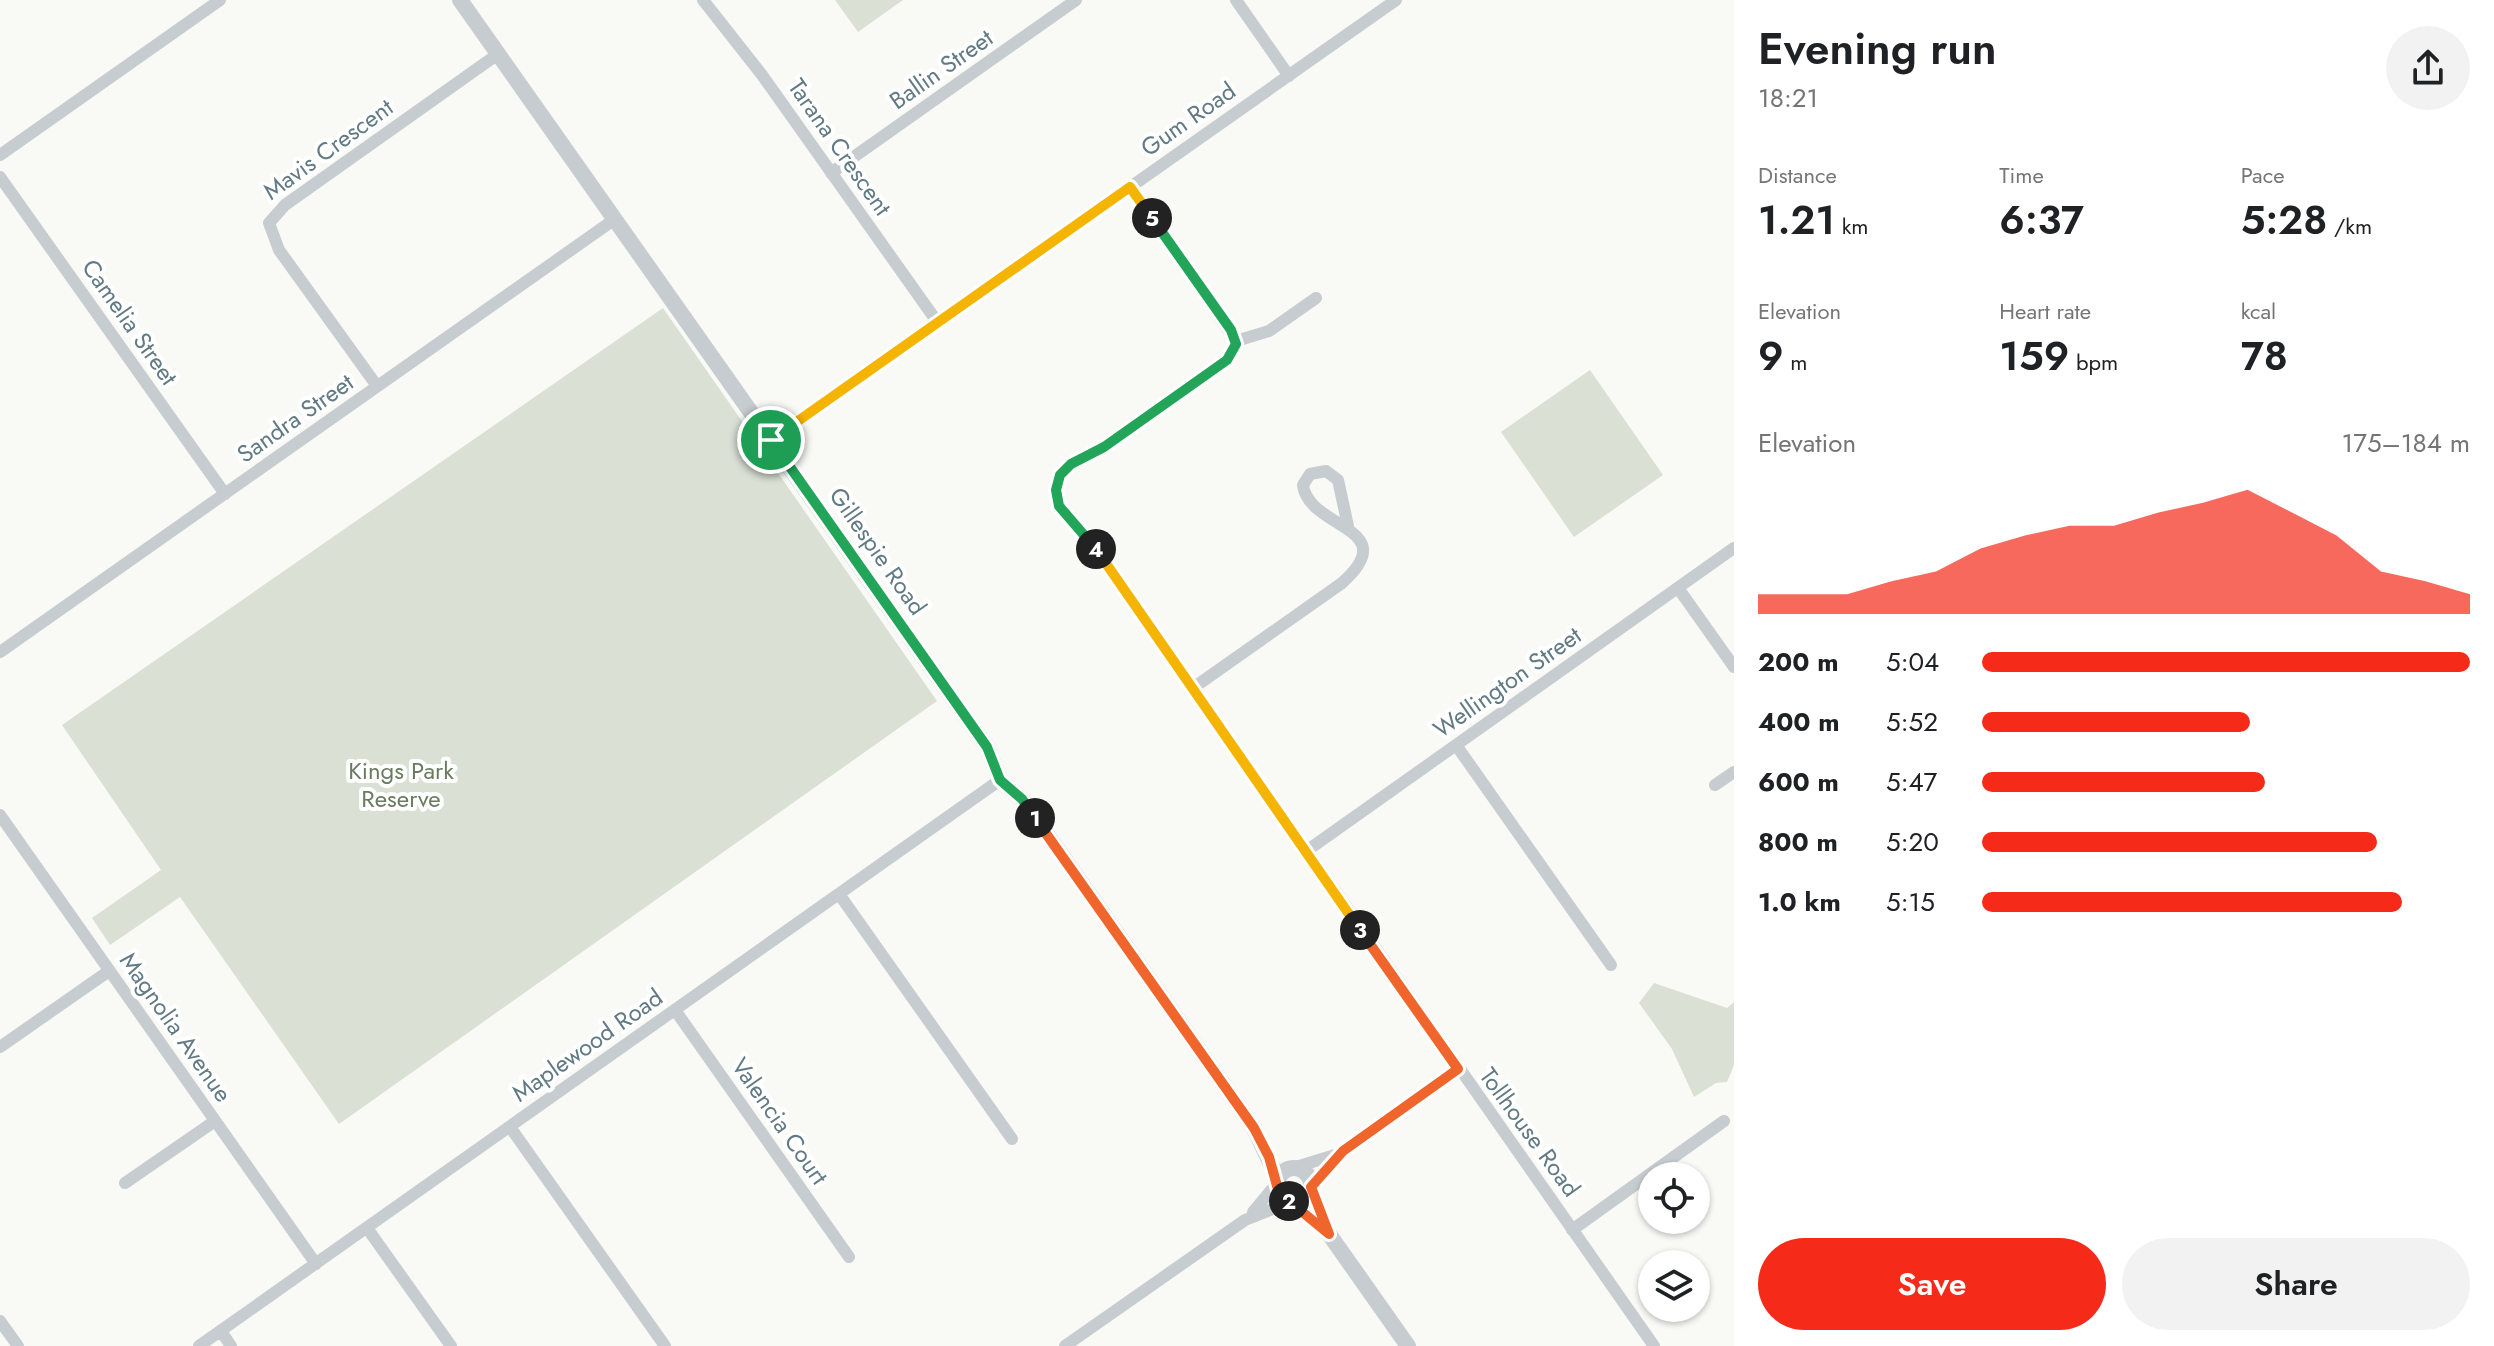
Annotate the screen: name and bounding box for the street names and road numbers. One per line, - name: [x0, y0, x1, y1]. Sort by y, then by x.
- street label: Ballin Street: [882, 20, 1000, 118]
- street label: Tarana Crescent: [780, 71, 900, 223]
- street label: Gum Road: [1133, 73, 1243, 165]
- street label: Mavis Crescent: [256, 90, 400, 208]
- street label: Camelia Street: [74, 252, 187, 392]
- street label: Sandra Street: [230, 365, 361, 471]
- street label: Gillespie Road: [821, 480, 935, 622]
- street label: Wellington Street: [1426, 618, 1588, 746]
- street label: Magnolia Avenue: [111, 945, 241, 1109]
- street label: Maplewood Road: [504, 980, 670, 1110]
- street label: Valencia Court: [723, 1050, 837, 1192]
- street label: Tollhouse Road: [1471, 1060, 1589, 1204]

